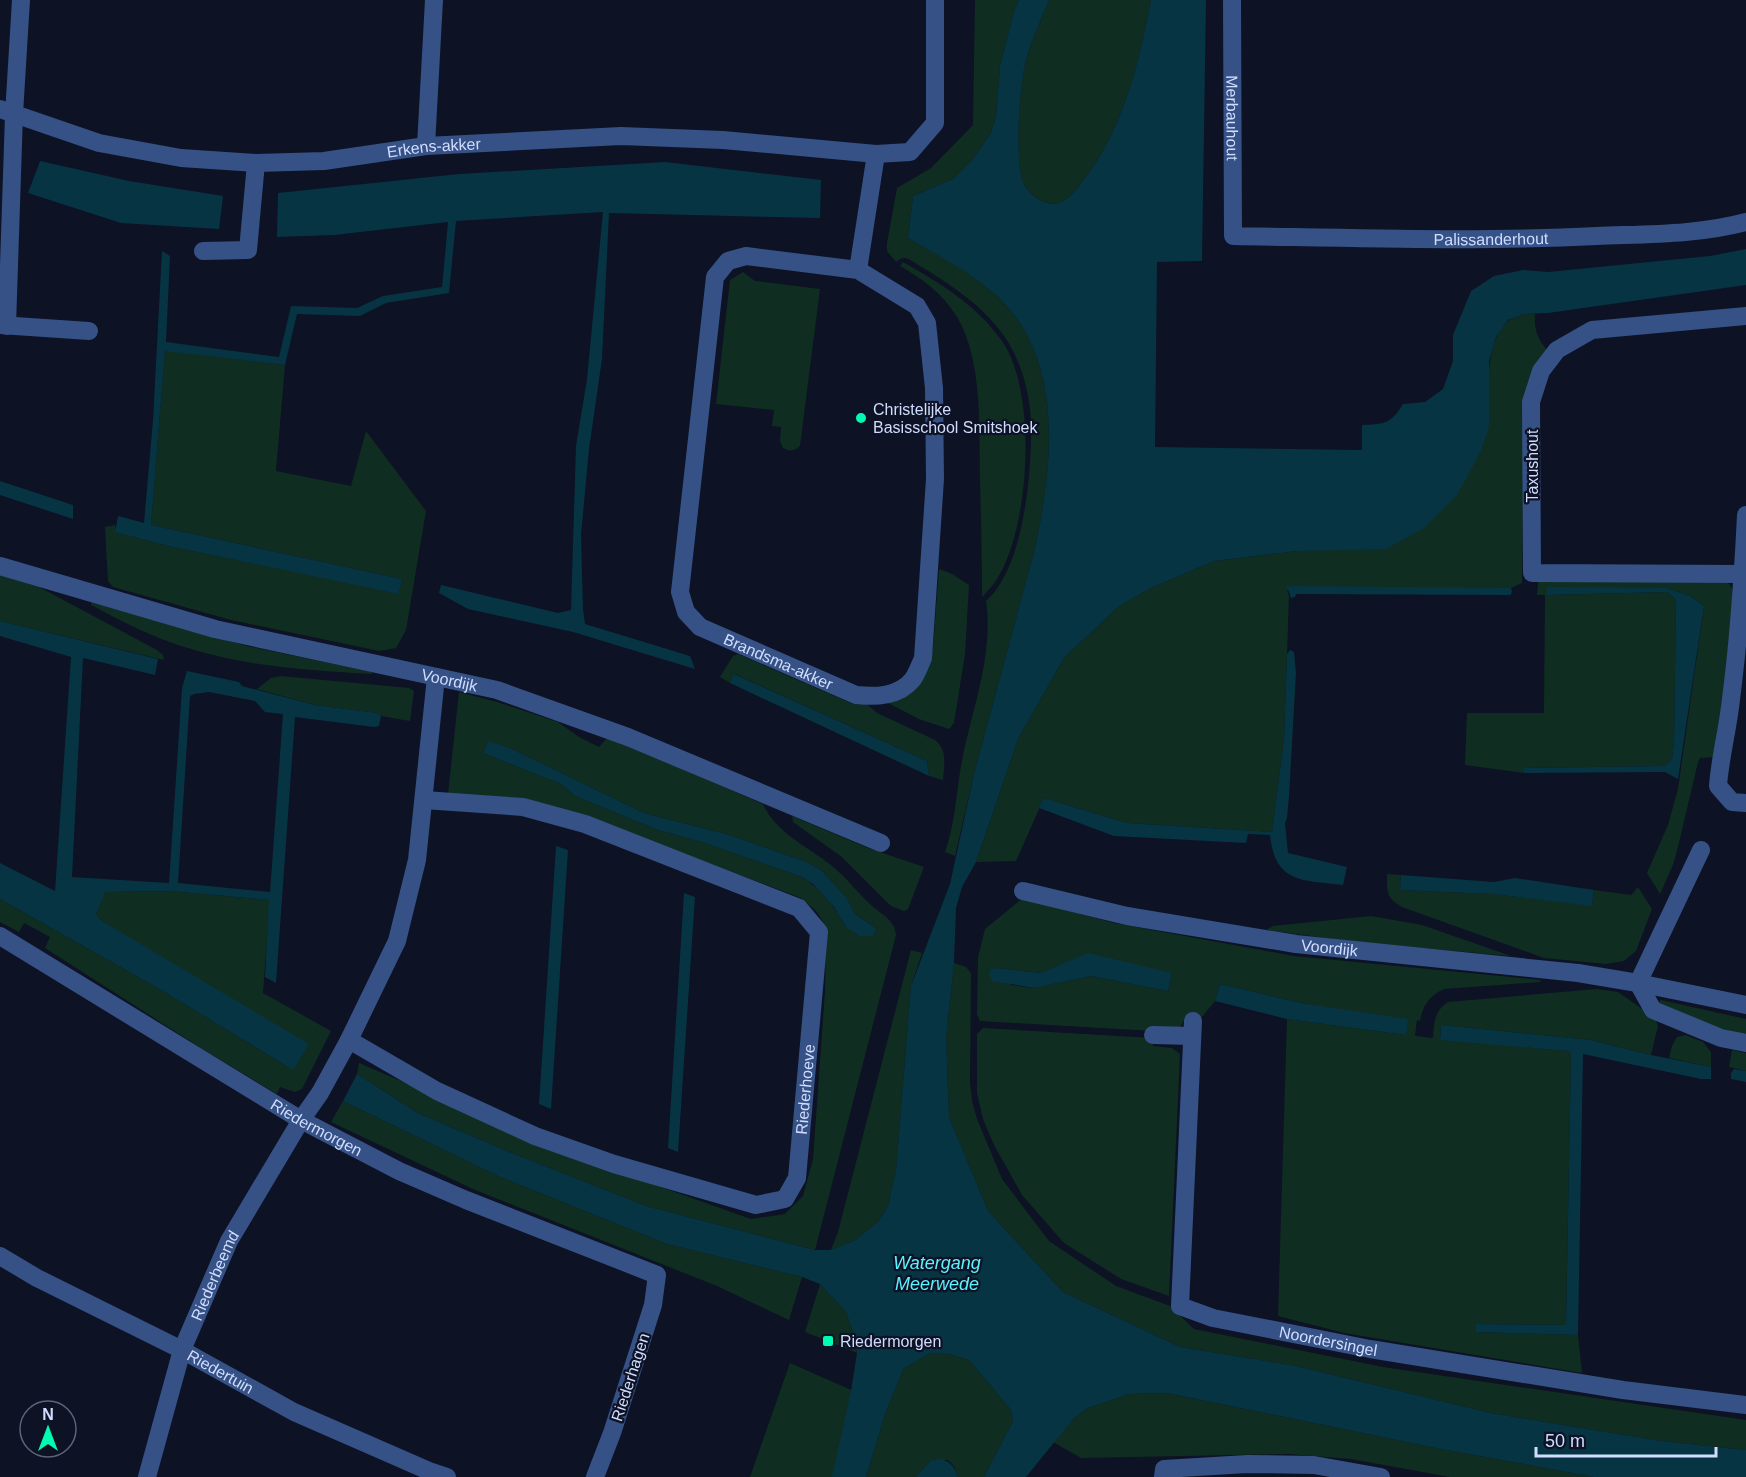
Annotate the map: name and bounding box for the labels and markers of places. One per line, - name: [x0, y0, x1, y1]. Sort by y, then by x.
- place label: Christelijke Basisschool Smitshoek: [873, 401, 1039, 436]
- marker: Christelijke Basisschool Smitshoek: [854, 411, 868, 425]
- place label: Riedermorgen: [840, 1333, 941, 1350]
- marker: Riedermorgen: [821, 1334, 835, 1348]

